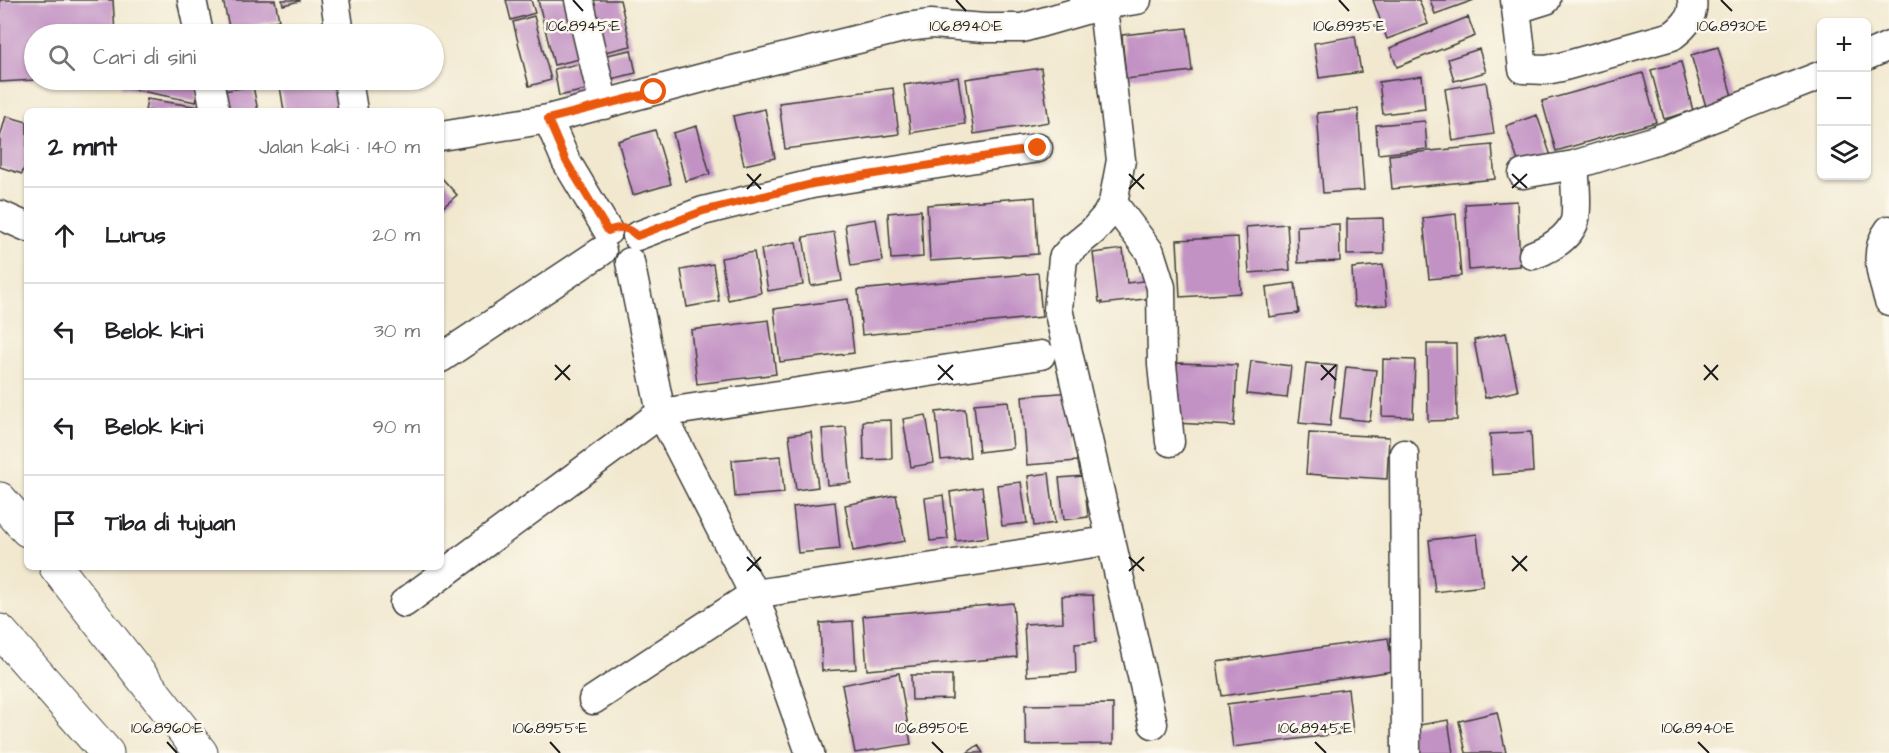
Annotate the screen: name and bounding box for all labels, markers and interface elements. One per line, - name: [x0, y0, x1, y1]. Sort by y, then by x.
- text: 106.8945°E: [546, 16, 620, 37]
- text: 106.8940°E: [929, 16, 1003, 37]
- text: 106.8935°E: [1313, 16, 1385, 37]
- text: 106.8930°E: [1697, 16, 1767, 37]
- map controls: [1817, 18, 1871, 180]
- button: +: [1817, 18, 1871, 72]
- search box: [24, 24, 444, 90]
- icon: search: [45, 41, 78, 74]
- text: Cari di sini: [93, 42, 196, 73]
- button: −: [1817, 72, 1871, 126]
- route start: [640, 78, 666, 104]
- button: layers: [1817, 126, 1871, 180]
- text: 2 mnt: [48, 129, 117, 165]
- text: Jalan kaki · 140 m: [259, 133, 420, 161]
- route end: [1024, 134, 1050, 160]
- icon: ahead: [48, 219, 81, 252]
- text: Lurus: [105, 220, 166, 251]
- text: 20 m: [372, 221, 420, 249]
- icon: left: [48, 315, 81, 348]
- text: Belok kiri: [105, 316, 203, 347]
- text: 30 m: [374, 317, 420, 345]
- icon: left: [48, 411, 81, 444]
- text: Belok kiri: [105, 412, 203, 443]
- text: 90 m: [372, 413, 420, 441]
- icon: arrive: [48, 507, 81, 540]
- text: Tiba di tujuan: [105, 508, 235, 539]
- text: 106.8960°E: [131, 718, 203, 739]
- text: 106.8955°E: [513, 718, 587, 739]
- text: 106.8950°E: [895, 718, 969, 739]
- text: 106.8945°E: [1278, 718, 1352, 739]
- text: 106.8940°E: [1661, 718, 1735, 739]

